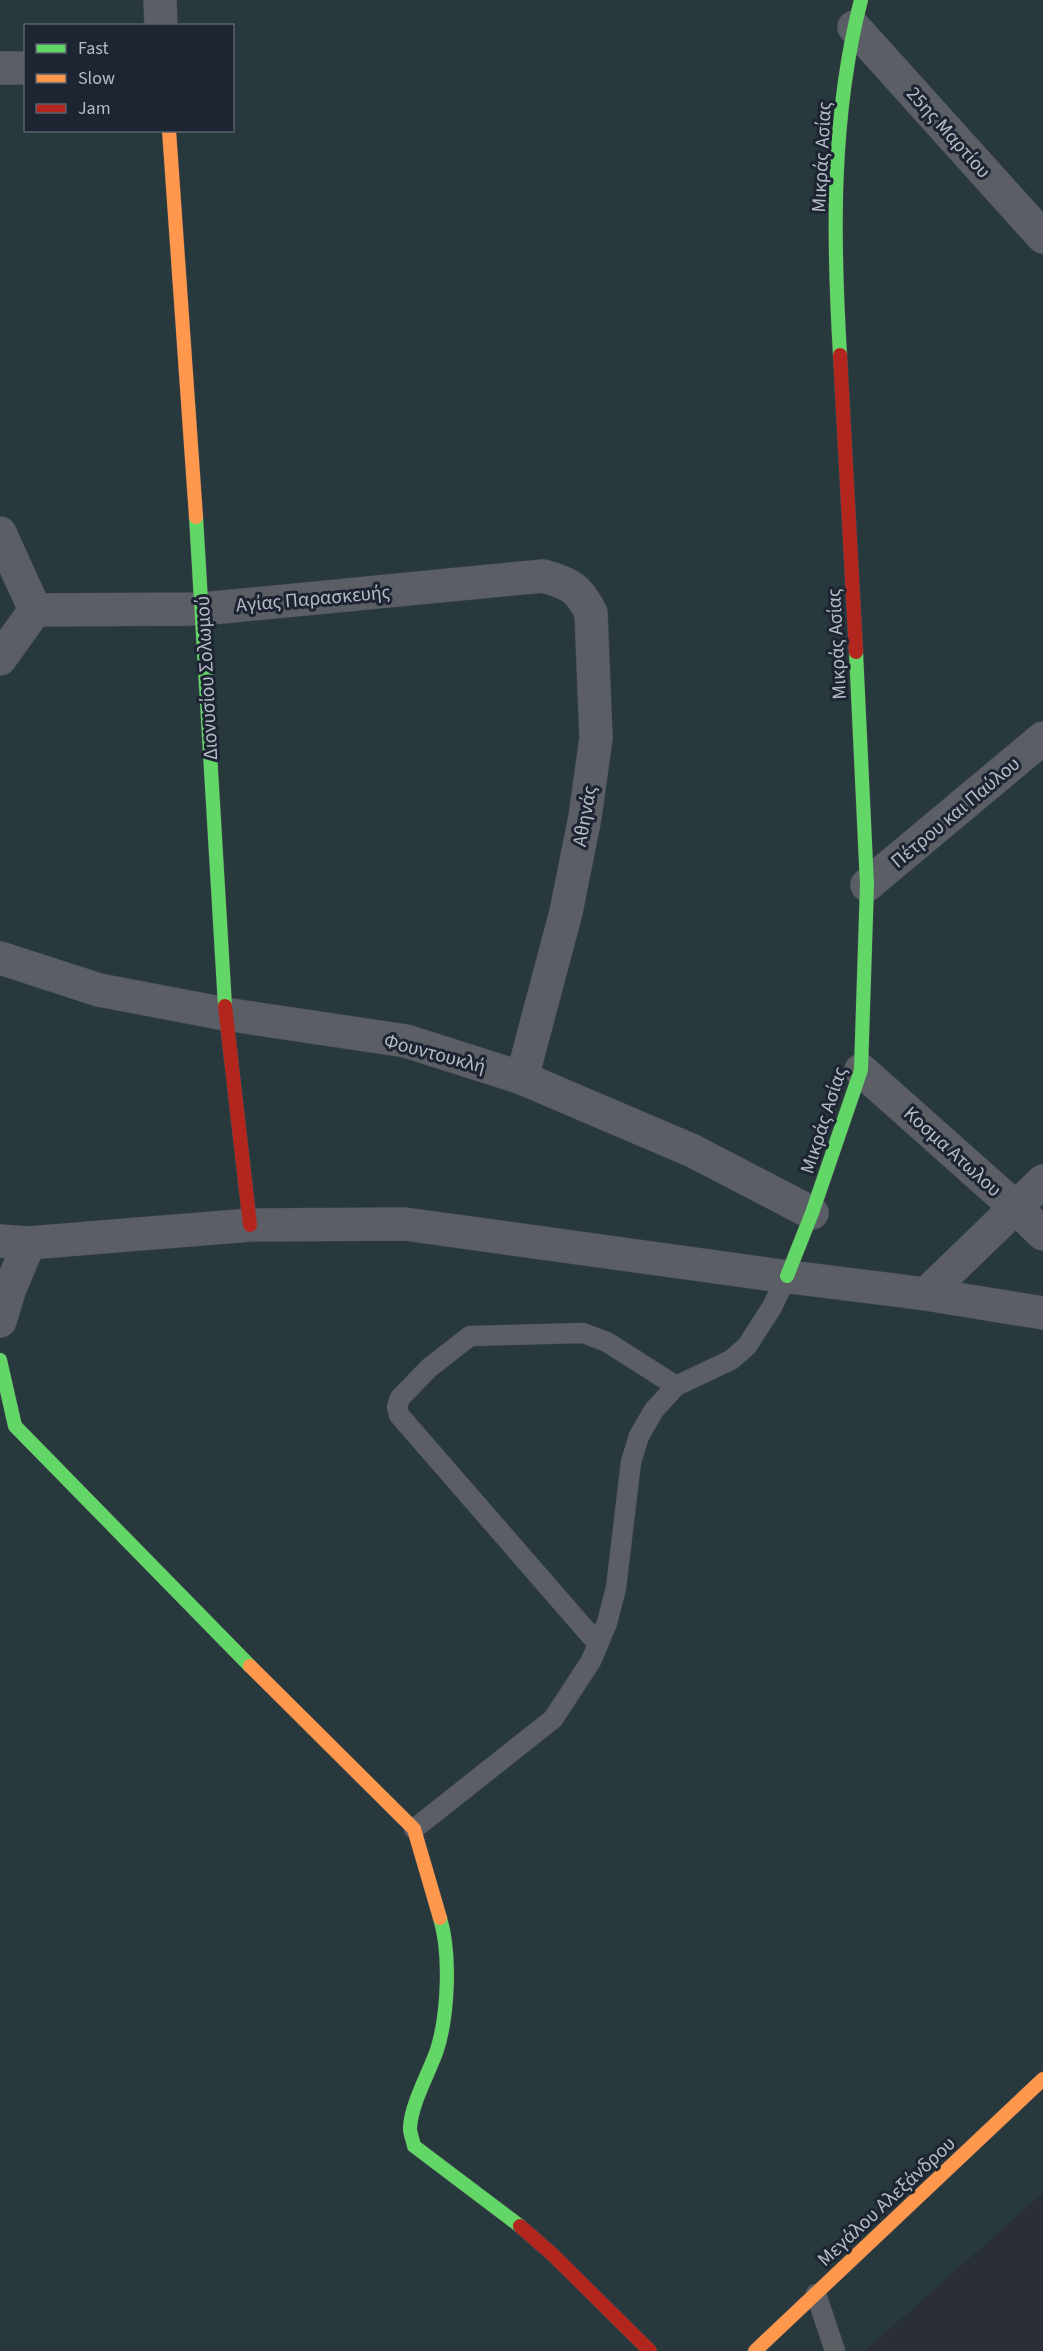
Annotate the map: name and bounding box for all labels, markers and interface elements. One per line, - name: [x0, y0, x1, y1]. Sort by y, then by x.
- legend: [24, 24, 234, 132]
- text: Fast: [78, 36, 109, 61]
- text: Slow: [78, 66, 115, 91]
- street label: 25ης Μαρτίου: [900, 81, 997, 185]
- text: Jam: [78, 96, 111, 121]
- street label: Μικράς Ασίας: [805, 100, 839, 213]
- street label: Αγίας Παρασκευής: [235, 578, 392, 620]
- street label: Μικράς Ασίας: [820, 587, 854, 700]
- street label: Διονυσίου Σολωμού: [189, 595, 225, 761]
- street label: Πέτρου και Παύλου: [885, 750, 1026, 875]
- street label: Αθηνάς: [566, 783, 604, 849]
- street label: Φουντουκλή: [381, 1027, 489, 1081]
- street label: Μικράς Ασίας: [793, 1063, 855, 1178]
- street label: Κοσμα Ατωλου: [897, 1100, 1008, 1203]
- street label: Μεγάλου Αλεξάνδρου: [811, 2130, 962, 2273]

